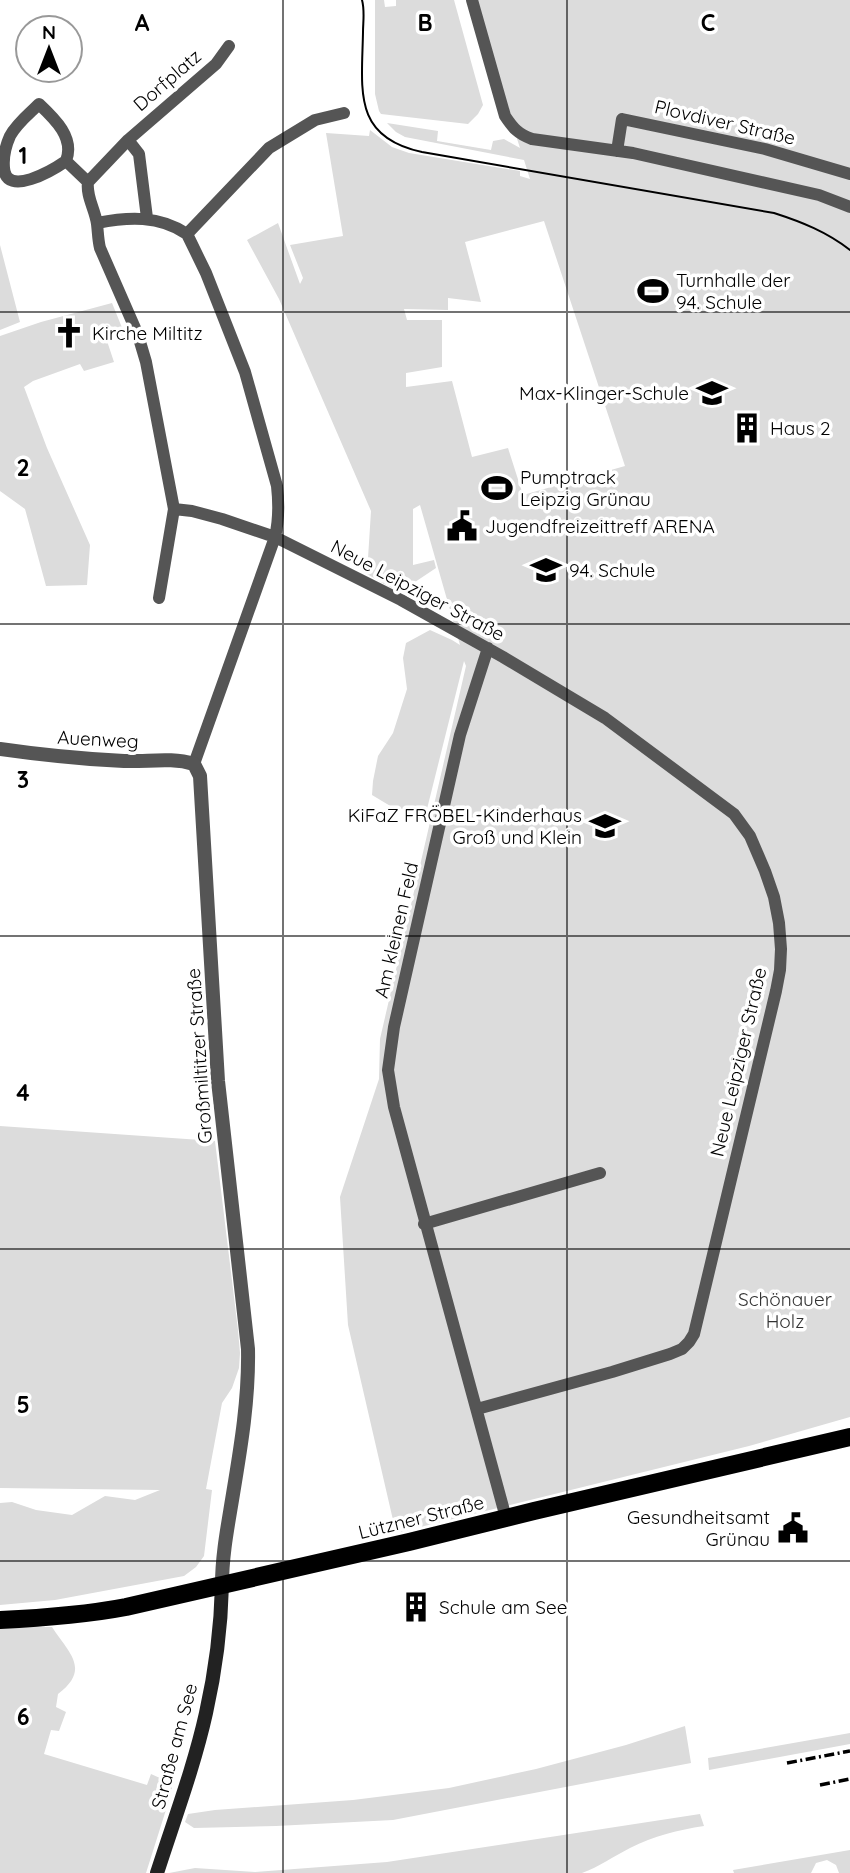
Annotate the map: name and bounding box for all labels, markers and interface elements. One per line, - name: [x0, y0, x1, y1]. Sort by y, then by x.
- text: A: [135, 8, 150, 37]
- text: B: [417, 8, 433, 37]
- text: C: [701, 8, 715, 37]
- north arrow: [14, 14, 84, 84]
- text: N: [42, 20, 56, 44]
- street label: Dorfplatz: [128, 44, 206, 116]
- street label: Plovdiver Straße: [652, 94, 798, 150]
- text: 1: [19, 141, 27, 170]
- place label: Turnhalle der 94. Schule: [676, 268, 791, 314]
- sports icon: Turnhalle der 94. Schule: [636, 274, 670, 308]
- church icon: Kirche Miltitz: [52, 316, 86, 350]
- place label: Kirche Miltitz: [92, 321, 203, 345]
- school or university icon: Max-Klinger-Schule: [695, 376, 729, 410]
- place label: Max-Klinger-Schule: [519, 381, 689, 405]
- building icon: Haus 2: [730, 411, 764, 445]
- place label: Haus 2: [770, 416, 830, 440]
- text: 2: [16, 453, 30, 482]
- place label: Pumptrack Leipzig Grünau: [520, 465, 651, 511]
- sports icon: Pumptrack Leipzig Grünau: [480, 471, 514, 505]
- public building icon: Jugendfreizeittreff ARENA: [445, 509, 479, 543]
- place label: Jugendfreizeittreff ARENA: [485, 514, 715, 538]
- street label: Neue Leipziger Straße: [327, 534, 509, 646]
- school or university icon: 94. Schule: [529, 553, 563, 587]
- place label: 94. Schule: [569, 558, 655, 582]
- street label: Auenweg: [57, 725, 139, 753]
- text: 3: [17, 765, 29, 794]
- place label: KiFaZ FRÖBEL-Kinderhaus Groß und Klein: [348, 803, 582, 849]
- school or university icon: KiFaZ FRÖBEL-Kinderhaus Groß und Klein: [588, 809, 622, 843]
- street label: Am kleinen Feld: [369, 860, 423, 1000]
- street label: Neue Leipziger Straße: [705, 965, 771, 1159]
- street label: Großmiltitzer Straße: [181, 967, 217, 1145]
- text: 4: [16, 1078, 30, 1107]
- park label: Schönauer Holz: [738, 1287, 833, 1333]
- text: 5: [16, 1390, 30, 1419]
- street label: Lützner Straße: [356, 1490, 486, 1544]
- place label: Gesundheitsamt Grünau: [627, 1505, 770, 1551]
- public building icon: Gesundheitsamt Grünau: [776, 1511, 810, 1545]
- building icon: Schule am See: [399, 1590, 433, 1624]
- place label: Schule am See: [439, 1595, 567, 1619]
- street label: Straße am See: [146, 1680, 202, 1812]
- text: 6: [17, 1702, 29, 1731]

